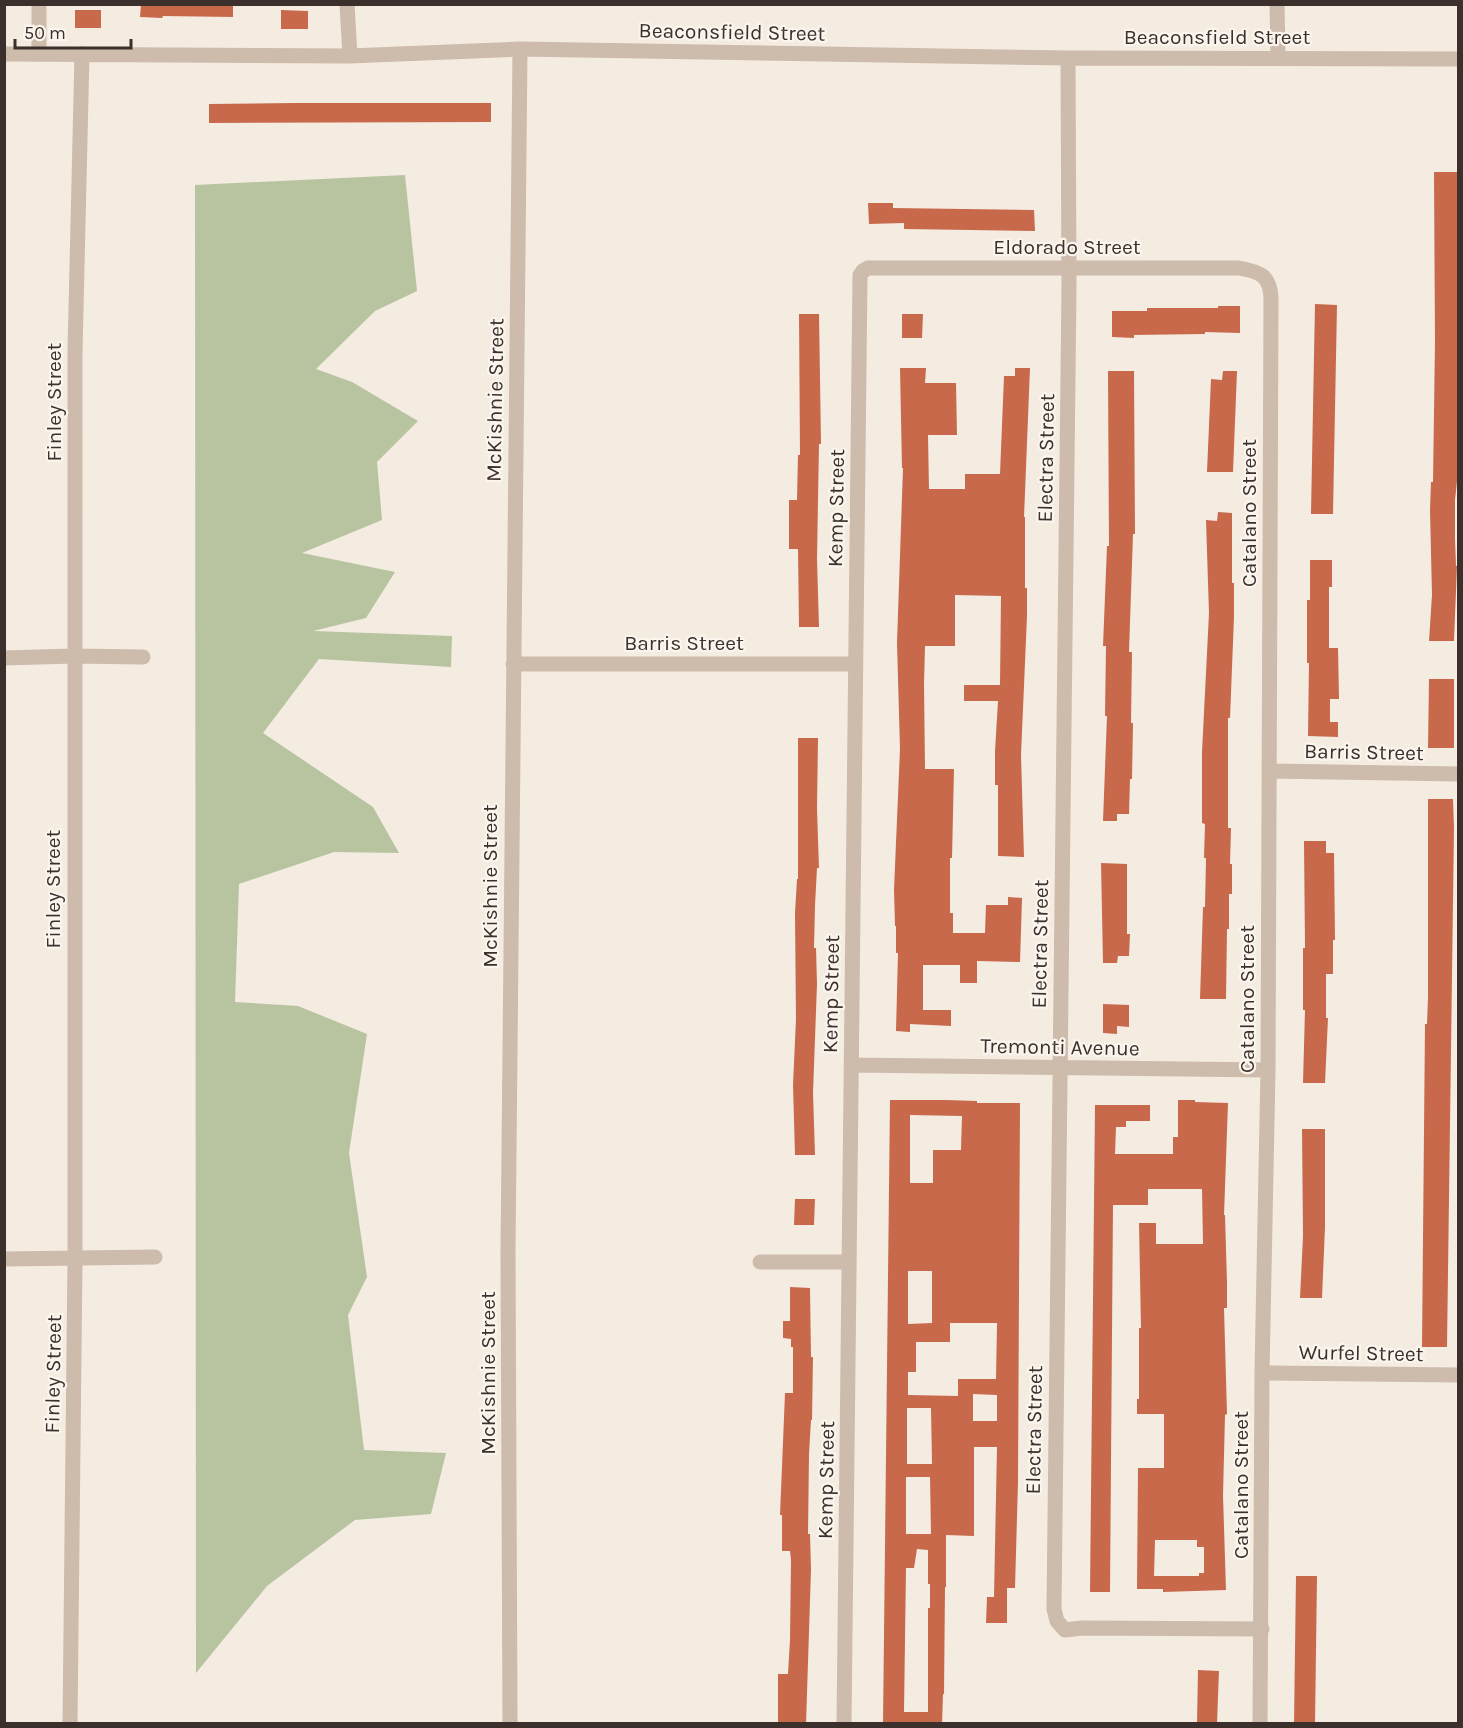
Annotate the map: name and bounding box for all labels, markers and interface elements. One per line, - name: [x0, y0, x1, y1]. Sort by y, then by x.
- scale bar: [15, 12, 130, 50]
- street label: Beaconsfield Street: [638, 18, 826, 46]
- text: 50 m: [24, 22, 66, 44]
- street label: Beaconsfield Street: [1124, 25, 1310, 49]
- street label: Eldorado Street: [993, 235, 1141, 259]
- street label: McKishnie Street: [482, 318, 508, 482]
- street label: Finley Street: [42, 342, 66, 462]
- street label: Electra Street: [1033, 393, 1059, 523]
- street label: Catalano Street: [1237, 439, 1261, 587]
- street label: Kemp Street: [823, 449, 849, 567]
- street label: Barris Street: [624, 631, 744, 655]
- street label: Barris Street: [1304, 739, 1424, 765]
- street label: McKishnie Street: [478, 804, 502, 968]
- street label: Finley Street: [41, 829, 65, 949]
- street label: Electra Street: [1027, 879, 1053, 1009]
- street label: Catalano Street: [1235, 925, 1259, 1073]
- street label: Kemp Street: [818, 935, 844, 1053]
- street label: Tremonti Avenue: [980, 1034, 1140, 1060]
- street label: McKishnie Street: [476, 1291, 500, 1455]
- street label: Finley Street: [40, 1314, 66, 1434]
- street label: Wurfel Street: [1298, 1340, 1424, 1366]
- street label: Electra Street: [1021, 1365, 1047, 1495]
- street label: Catalano Street: [1229, 1411, 1253, 1559]
- street label: Kemp Street: [813, 1421, 839, 1539]

